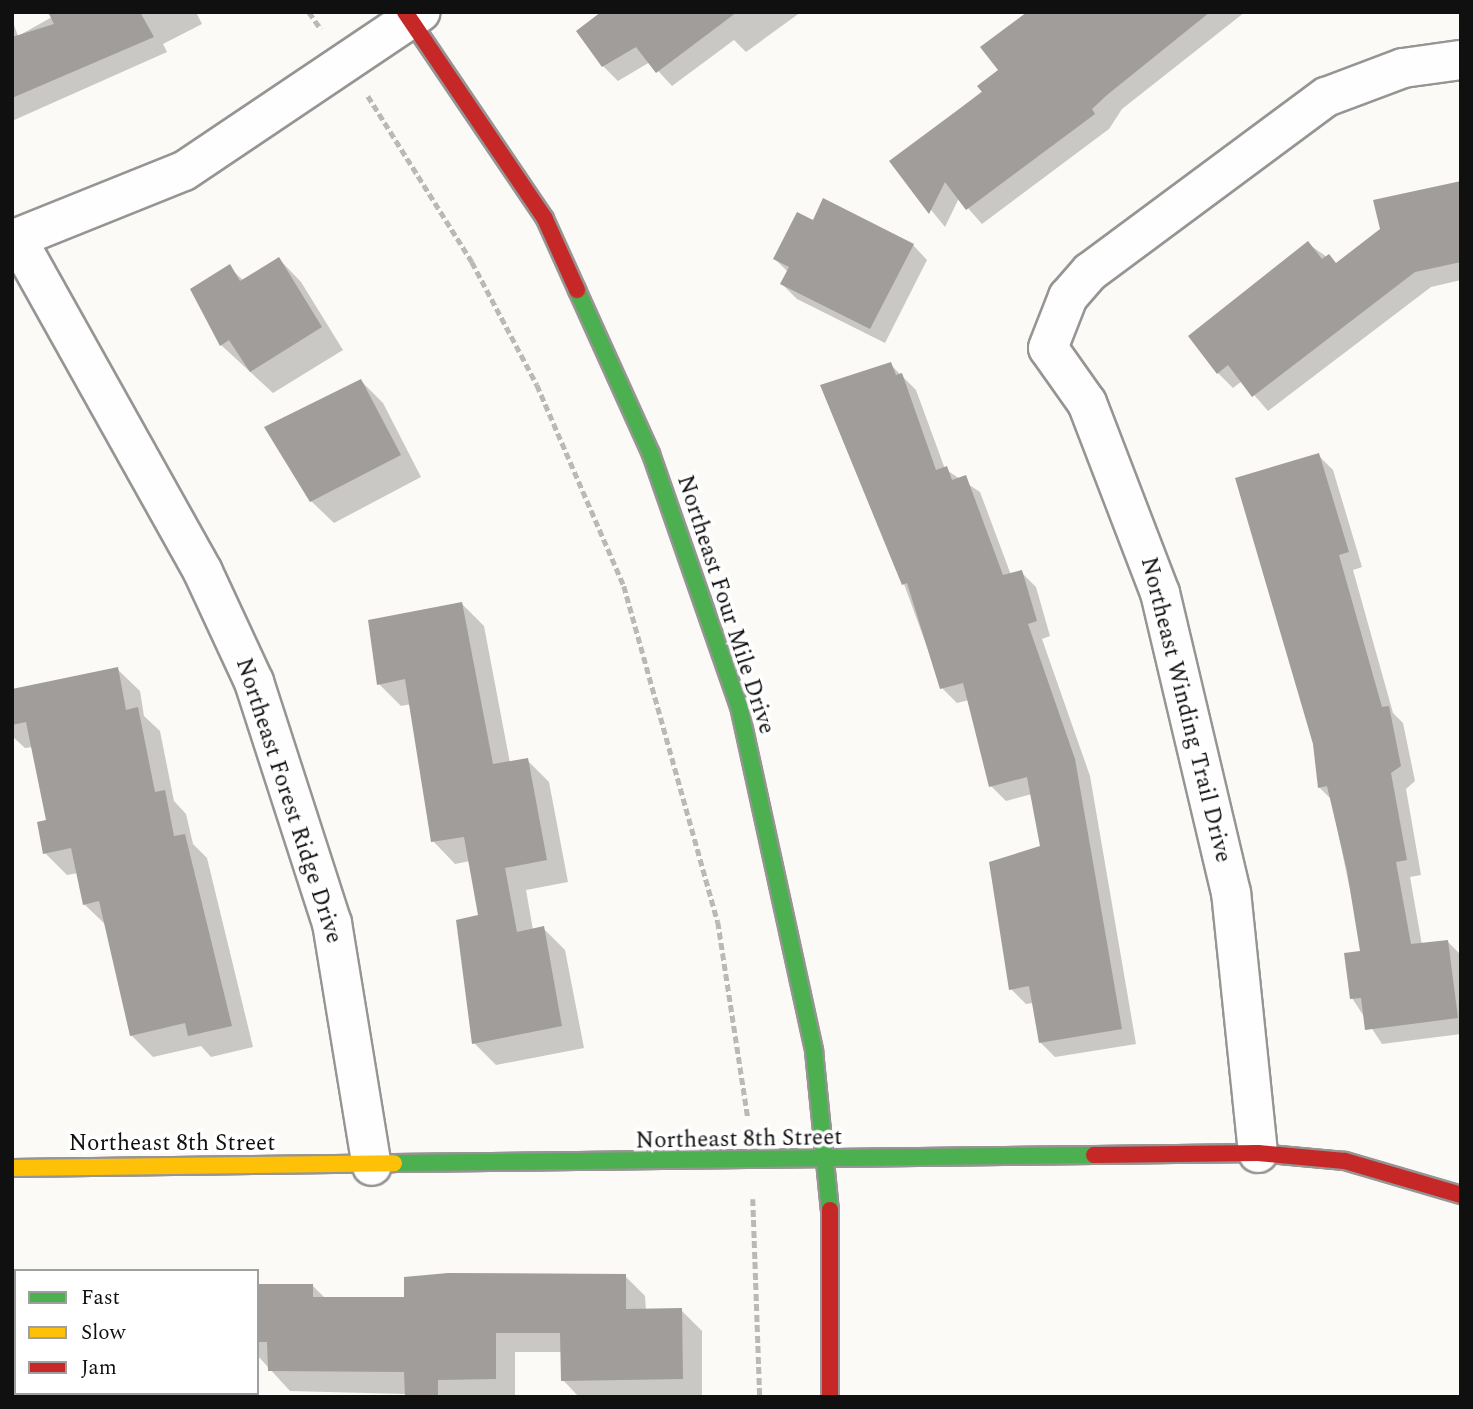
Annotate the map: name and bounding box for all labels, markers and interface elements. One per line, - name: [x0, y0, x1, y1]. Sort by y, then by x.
- street label: Northeast Four Mile Drive: [670, 472, 780, 738]
- street label: Northeast Winding Trail Drive: [1134, 555, 1236, 865]
- street label: Northeast Forest Ridge Drive: [229, 655, 347, 947]
- street label: Northeast 8th Street: [635, 1124, 843, 1156]
- street label: Northeast 8th Street: [69, 1130, 275, 1158]
- legend: [14, 1269, 259, 1395]
- text: Fast: [81, 1282, 120, 1314]
- text: Slow: [81, 1317, 125, 1349]
- text: Jam: [81, 1352, 117, 1384]

